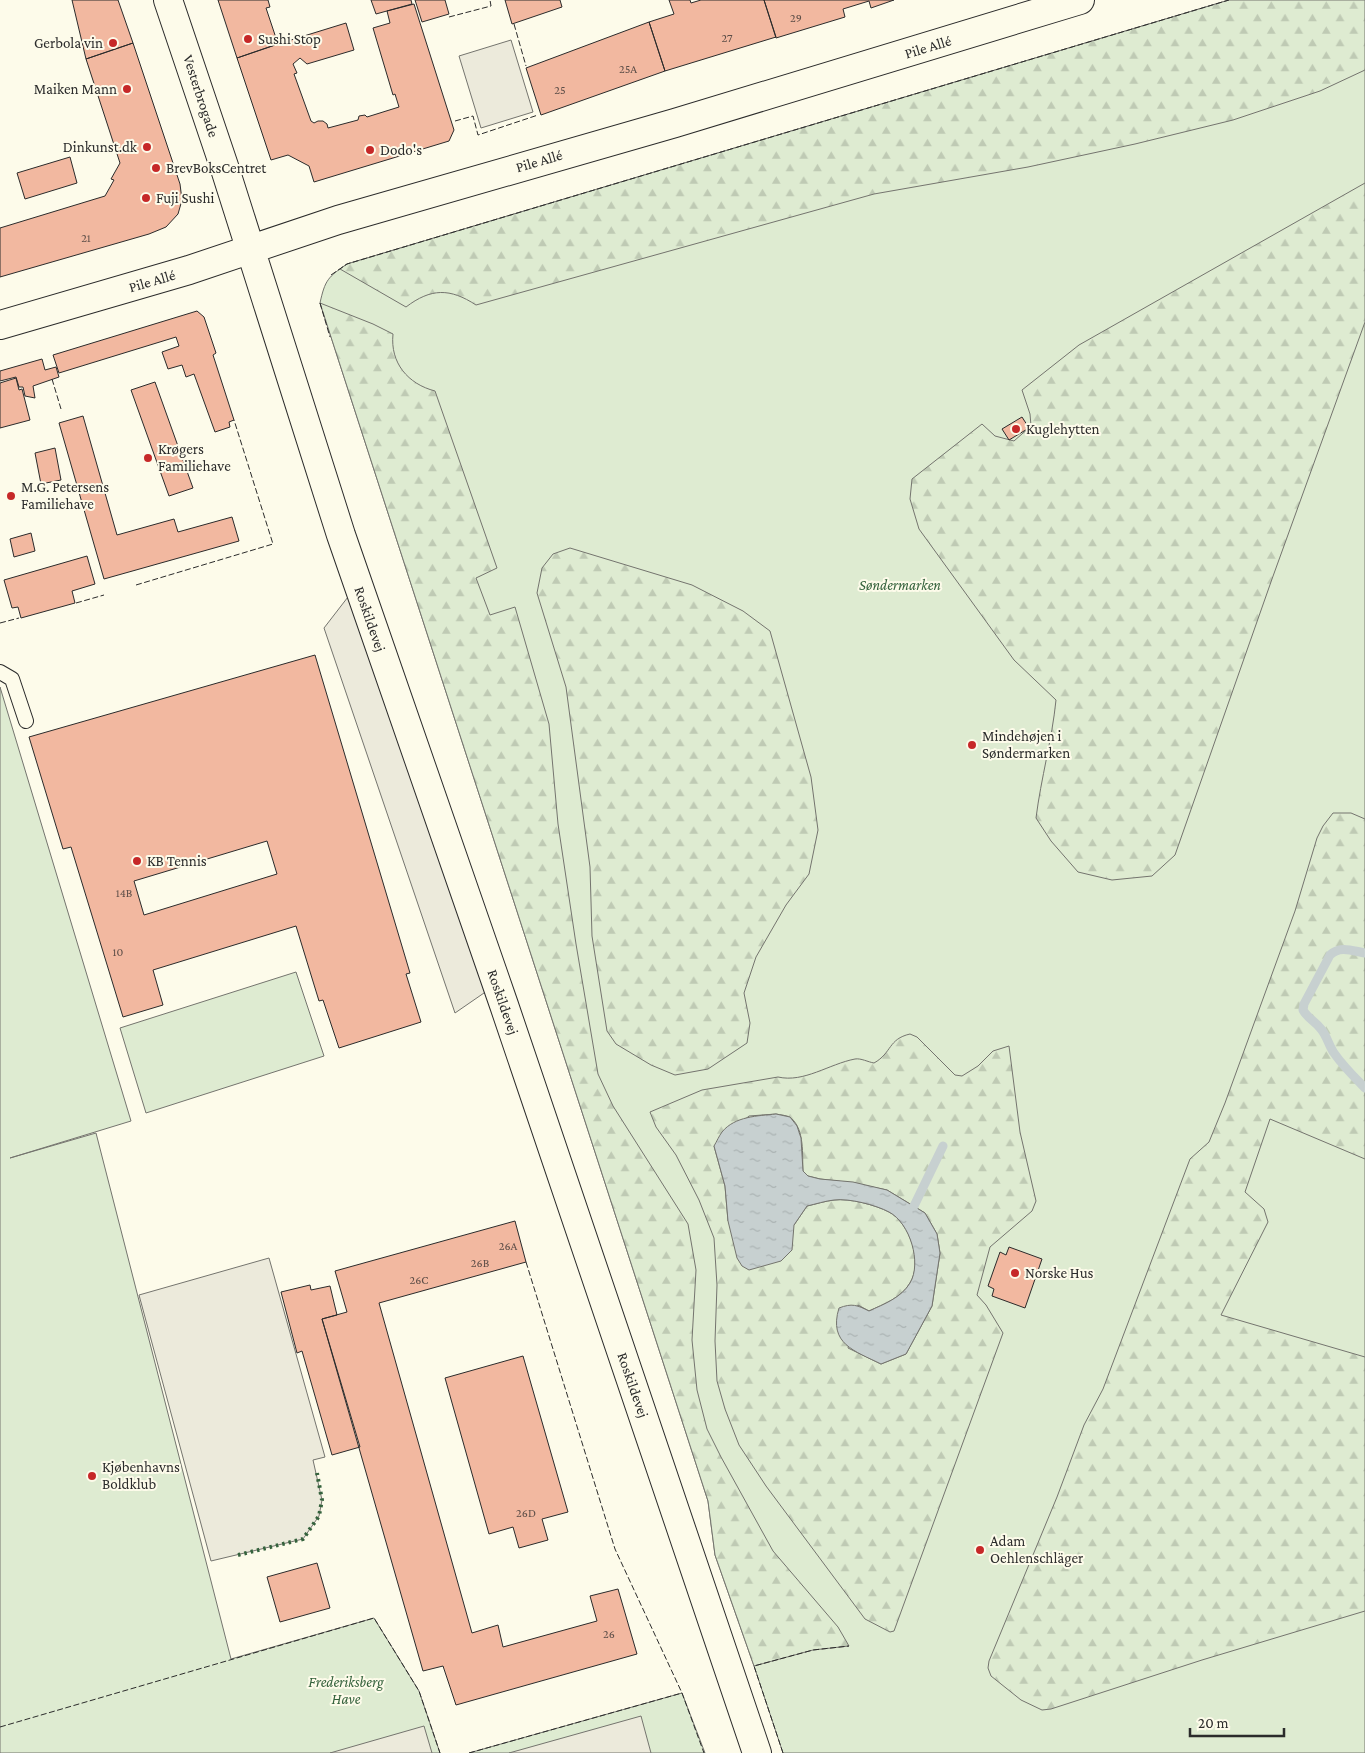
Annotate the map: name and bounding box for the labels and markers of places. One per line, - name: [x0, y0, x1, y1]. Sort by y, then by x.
- place label: Sushi Stop: [258, 31, 321, 48]
- marker: Sushi Stop: [242, 33, 254, 45]
- place label: Gerbola vin: [34, 35, 103, 51]
- marker: Gerbola vin: [107, 37, 119, 49]
- place label: Maiken Mann: [34, 81, 117, 97]
- marker: Maiken Mann: [121, 83, 133, 95]
- place label: Dinkunst.dk: [63, 139, 138, 155]
- marker: Dinkunst.dk: [141, 141, 153, 153]
- place label: Dodo's: [380, 142, 422, 158]
- marker: Dodo's: [364, 144, 376, 156]
- place label: BrevBoksCentret: [166, 160, 267, 176]
- marker: BrevBoksCentret: [150, 162, 162, 174]
- place label: Fuji Sushi: [156, 190, 214, 207]
- marker: Fuji Sushi: [140, 192, 152, 204]
- place label: Kuglehytten: [1026, 421, 1100, 438]
- marker: Kuglehytten: [1010, 423, 1022, 435]
- place label: Krøgers Familiehave: [158, 441, 231, 474]
- marker: Krøgers Familiehave: [142, 452, 154, 464]
- place label: M.G. Petersens Familiehave: [21, 479, 109, 512]
- marker: M.G. Petersens Familiehave: [5, 490, 17, 502]
- place label: Mindehøjen i Søndermarken: [982, 728, 1070, 761]
- marker: Mindehøjen i Søndermarken: [966, 739, 978, 751]
- place label: KB Tennis: [147, 853, 207, 869]
- marker: KB Tennis: [131, 855, 143, 867]
- place label: Norske Hus: [1025, 1265, 1094, 1281]
- marker: Norske Hus: [1009, 1267, 1021, 1279]
- place label: Kjøbenhavns Boldklub: [102, 1459, 180, 1492]
- marker: Kjøbenhavns Boldklub: [86, 1470, 98, 1482]
- place label: Adam Oehlenschläger: [990, 1533, 1084, 1567]
- marker: Adam Oehlenschläger: [974, 1544, 986, 1556]

